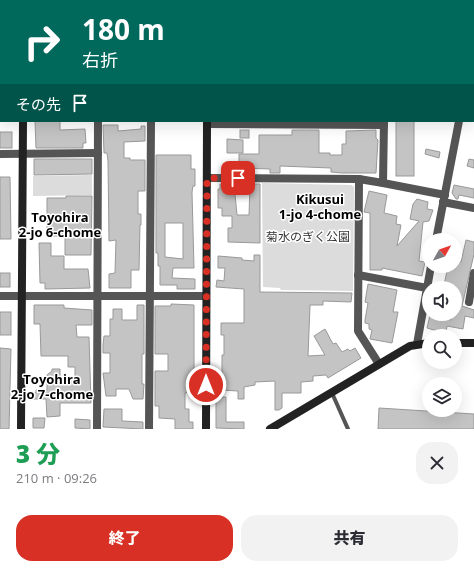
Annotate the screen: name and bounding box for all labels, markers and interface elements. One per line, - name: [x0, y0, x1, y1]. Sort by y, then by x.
- text: 180 m: [82, 10, 165, 48]
- icon: right: [16, 16, 68, 68]
- text: 右折: [82, 48, 118, 72]
- icon: arrive: [69, 92, 91, 114]
- text: その先: [16, 94, 61, 114]
- pin: [221, 161, 255, 195]
- icon: arrive: [227, 167, 249, 189]
- district label: Kikusui 1-jo 4-chome: [279, 190, 361, 223]
- district label: Toyohira 2-jo 6-chome: [19, 208, 101, 241]
- park label: 菊水のぎく公園: [266, 228, 350, 245]
- north arrow: [422, 233, 462, 273]
- map controls: [422, 233, 462, 417]
- button: sound: [422, 281, 462, 321]
- button: search: [422, 329, 462, 369]
- position arrow: [185, 364, 227, 406]
- district label: Toyohira 2-jo 7-chome: [11, 370, 93, 403]
- button: layers: [422, 377, 462, 417]
- text: 3 分: [16, 437, 60, 470]
- button: close: [416, 442, 458, 484]
- text: 210 m · 09:26: [16, 469, 97, 487]
- button: 終了: [16, 515, 233, 561]
- button: 共有: [241, 515, 458, 561]

